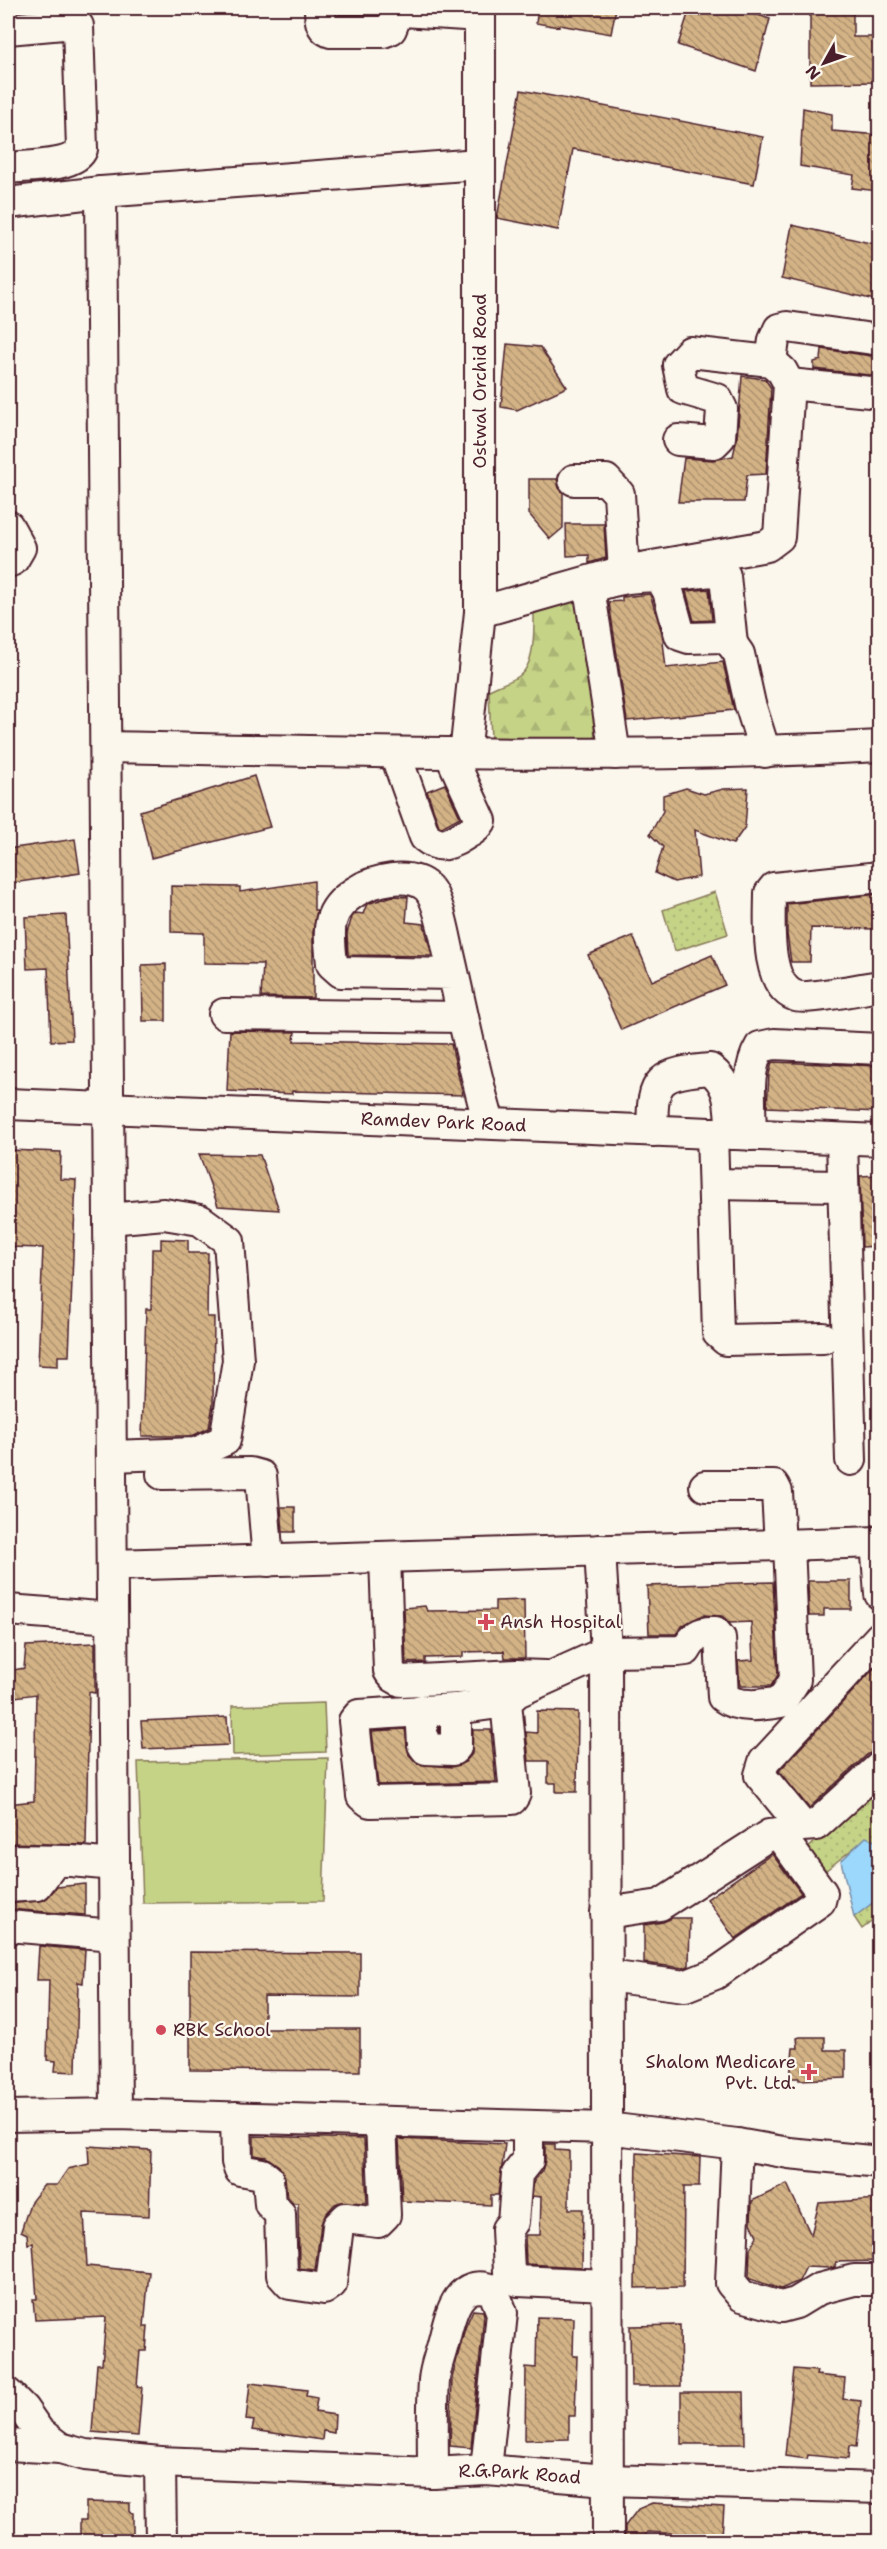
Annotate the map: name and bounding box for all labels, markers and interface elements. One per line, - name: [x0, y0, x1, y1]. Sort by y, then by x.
- north arrow: [794, 33, 854, 93]
- text: N: [801, 61, 825, 84]
- street label: Ostwal Orchid Road: [468, 294, 492, 468]
- street label: Ramdev Park Road: [360, 1107, 527, 1137]
- place label: Ansh Hospital: [500, 1610, 622, 1634]
- marker: Ansh Hospital: [477, 1613, 495, 1631]
- place label: RBK School: [173, 2018, 271, 2042]
- marker: RBK School: [154, 2023, 168, 2037]
- place label: Shalom Medicare Pvt. Ltd.: [646, 2050, 796, 2095]
- marker: Shalom Medicare Pvt. Ltd.: [800, 2063, 818, 2081]
- street label: R.G.Park Road: [458, 2458, 582, 2490]

